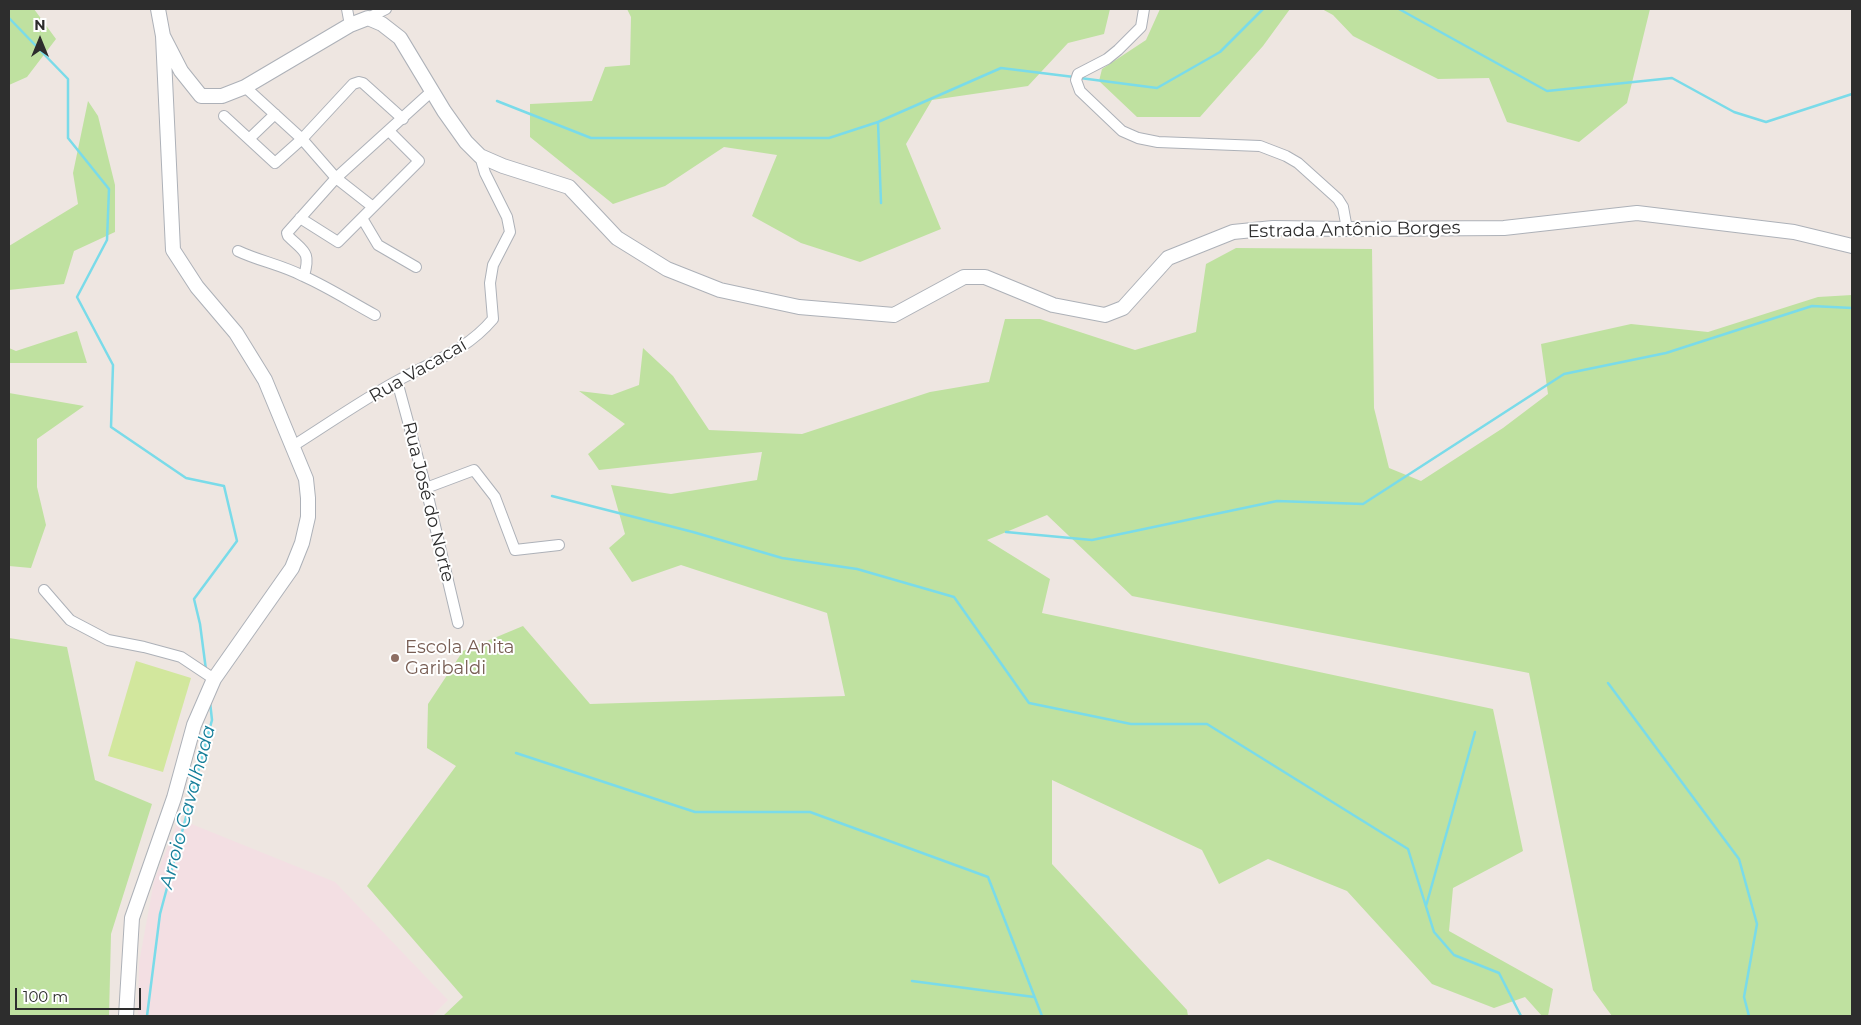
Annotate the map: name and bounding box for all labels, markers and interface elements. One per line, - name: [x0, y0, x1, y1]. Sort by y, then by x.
- north arrow: [15, 15, 65, 65]
- text: N: [34, 16, 46, 34]
- street label: Estrada Antônio Borges: [1247, 217, 1461, 243]
- street label: Rua Vacacaí: [365, 334, 471, 408]
- street label: Rua José do Norte: [398, 420, 458, 584]
- place label: Escola Anita Garibaldi: [405, 637, 514, 680]
- marker: Escola Anita Garibaldi: [389, 652, 401, 664]
- water label: Arroio Cavalhada: [155, 723, 221, 891]
- scale bar: [18, 978, 144, 1010]
- text: 100 m: [23, 987, 68, 1006]

